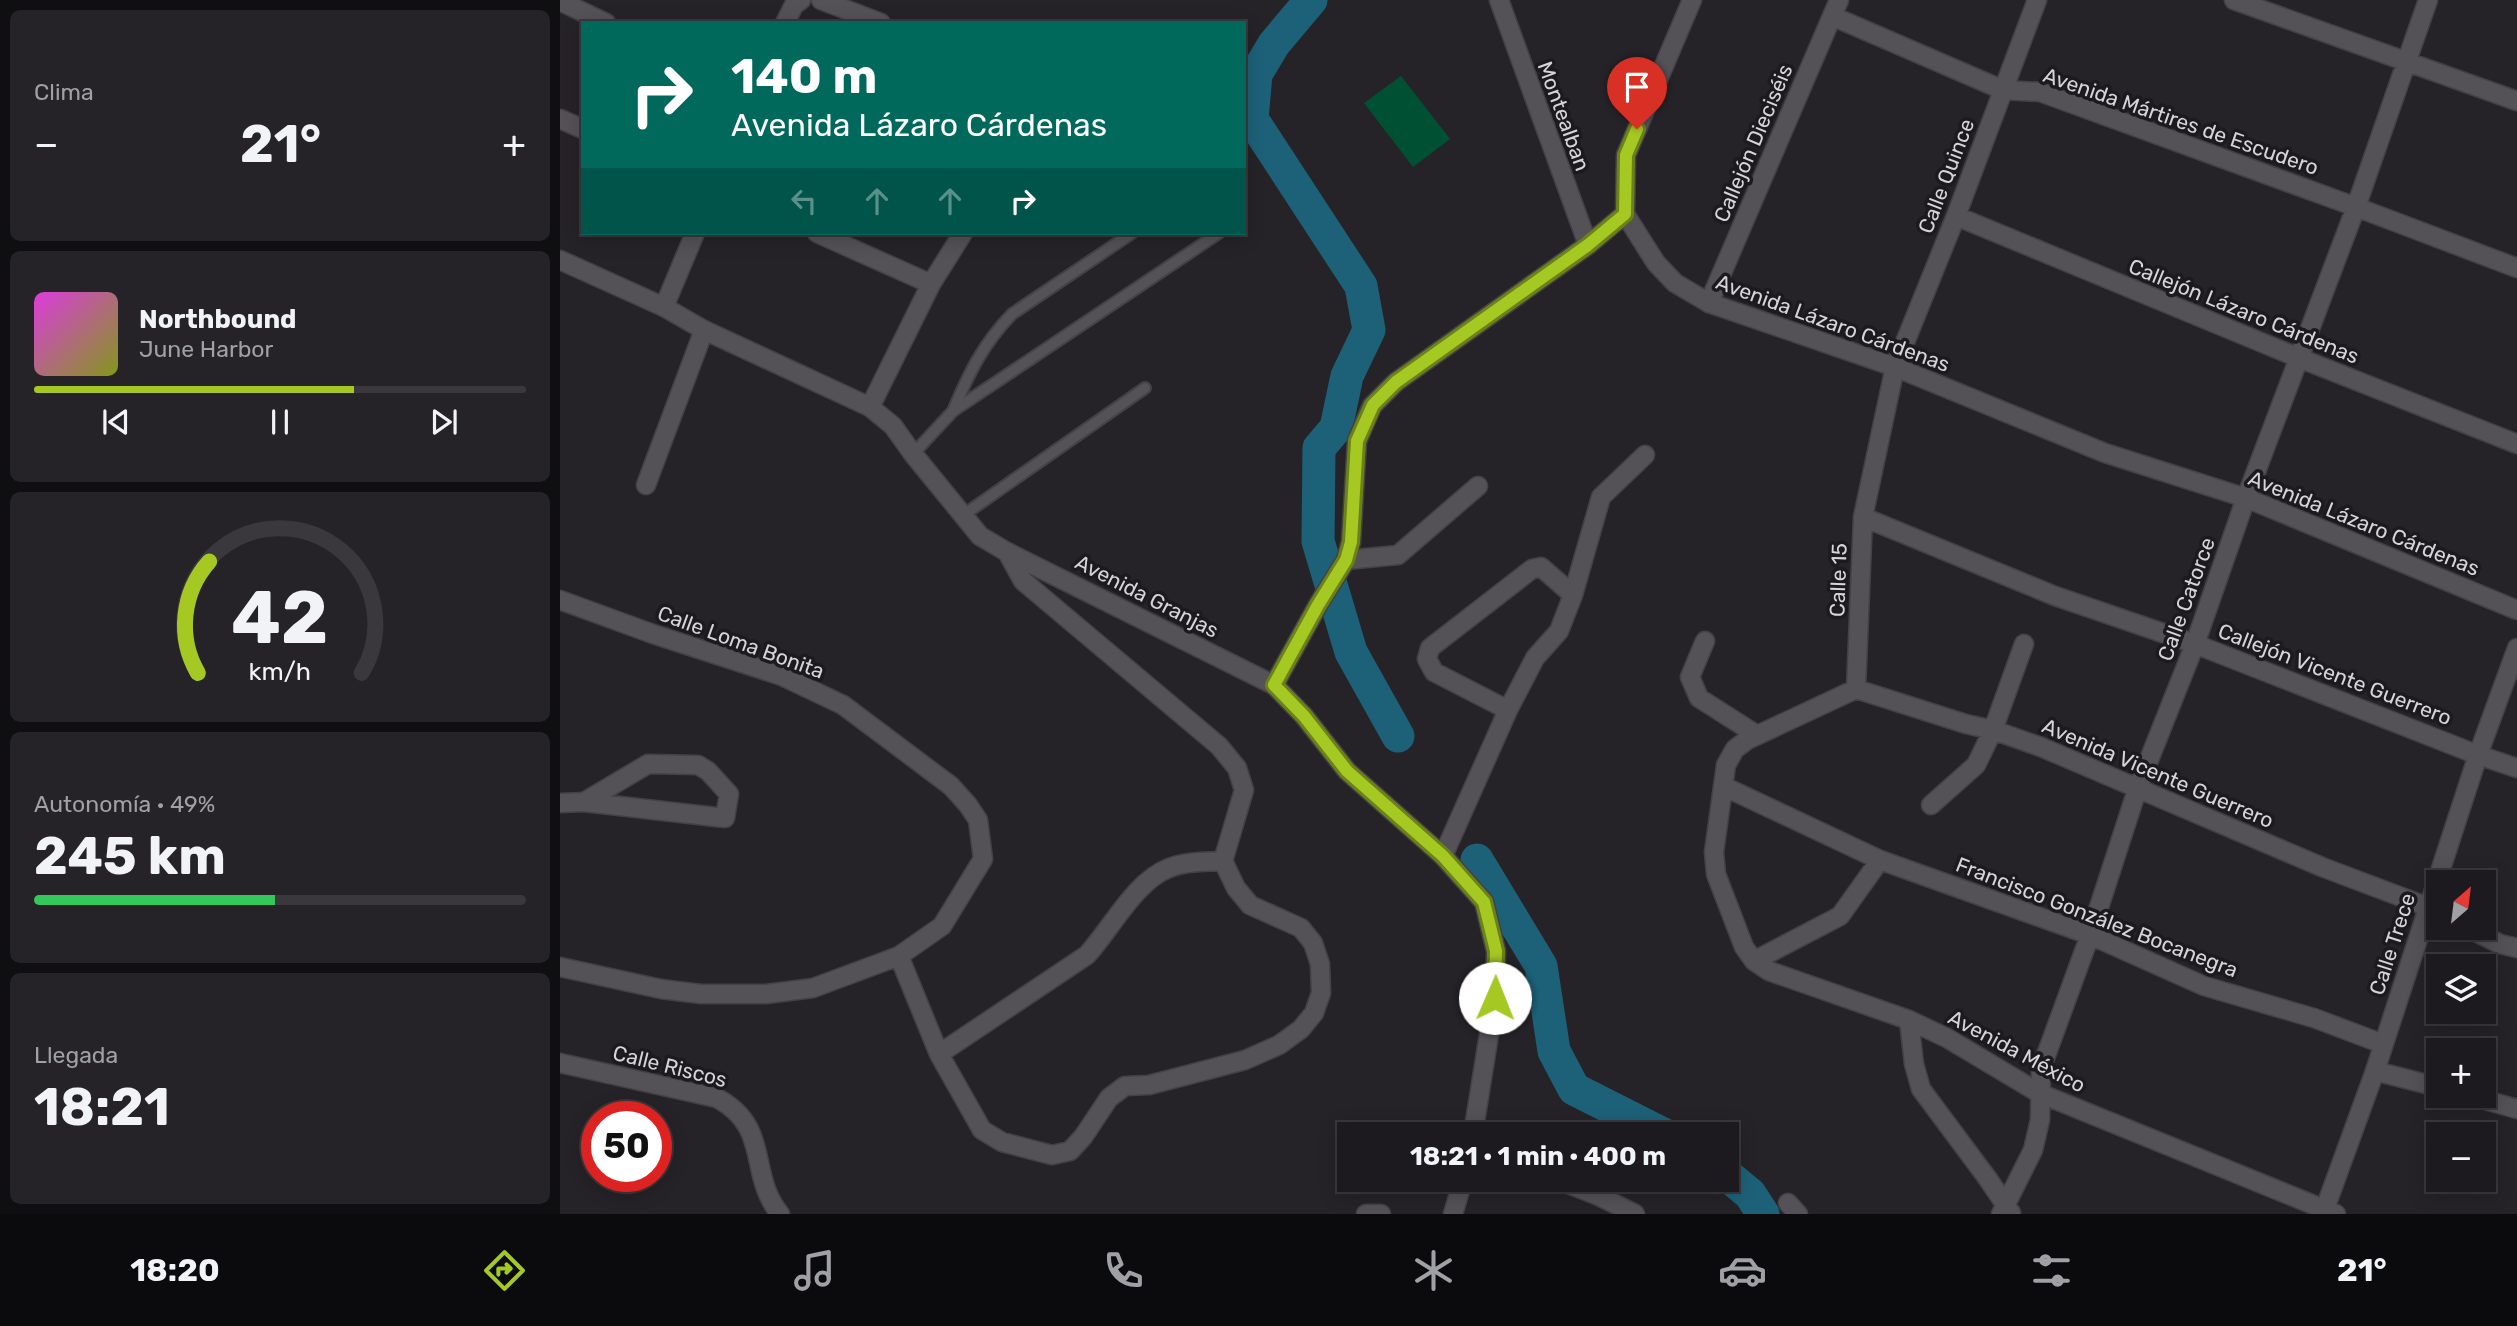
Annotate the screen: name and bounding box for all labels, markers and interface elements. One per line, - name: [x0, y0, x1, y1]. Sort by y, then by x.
- text: 140 m: [731, 47, 877, 105]
- icon: right: [616, 49, 707, 140]
- pin: [1607, 57, 1667, 129]
- street label: Montealban: [1533, 58, 1595, 174]
- street label: Callejón Dieciséis: [1708, 60, 1798, 226]
- street label: Avenida Mártires de Escudero: [2040, 62, 2322, 180]
- icon: arrive: [1618, 68, 1656, 106]
- text: Clima: [34, 78, 94, 106]
- text: Avenida Lázaro Cárdenas: [731, 106, 1107, 144]
- text: 21°: [240, 113, 321, 175]
- street label: Calle Quince: [1913, 115, 1979, 237]
- text: −: [34, 121, 59, 167]
- text: +: [502, 121, 526, 167]
- icon: left: [785, 182, 823, 220]
- icon: ahead: [858, 182, 896, 220]
- icon: ahead: [931, 182, 969, 220]
- icon: right: [1004, 182, 1042, 220]
- street label: Callejón Lázaro Cárdenas: [2125, 253, 2363, 369]
- street label: Avenida Lázaro Cárdenas: [1713, 269, 1953, 377]
- text: Northbound: [139, 304, 297, 335]
- text: June Harbor: [139, 335, 273, 363]
- icon: previous: [97, 403, 135, 441]
- icon: pause: [261, 403, 299, 441]
- icon: next: [425, 403, 463, 441]
- street label: Avenida Lázaro Cárdenas: [2245, 465, 2483, 581]
- street label: Calle Catorce: [2152, 534, 2220, 664]
- street label: Calle 15: [1824, 543, 1852, 617]
- street label: Avenida Granjas: [1071, 549, 1223, 643]
- text: 42: [231, 575, 329, 661]
- street label: Calle Loma Bonita: [654, 600, 828, 684]
- street label: Callejón Vicente Guerrero: [2215, 618, 2455, 730]
- text: km/h: [249, 657, 311, 686]
- street label: Avenida Vicente Guerrero: [2039, 713, 2277, 833]
- text: Autonomía · 49%: [34, 790, 215, 818]
- text: 245 km: [34, 825, 226, 887]
- street label: Francisco González Bocanegra: [1952, 852, 2242, 982]
- north arrow: [2426, 870, 2496, 940]
- map controls: [2426, 870, 2496, 1192]
- street label: Calle Trece: [2364, 890, 2420, 998]
- button: layers: [2426, 954, 2496, 1024]
- position arrow: [1458, 961, 1532, 1035]
- street label: Avenida México: [1944, 1004, 2090, 1098]
- button: +: [2426, 1038, 2496, 1108]
- street label: Calle Riscos: [610, 1040, 730, 1092]
- text: Llegada: [34, 1041, 118, 1069]
- text: 18:21: [34, 1076, 170, 1138]
- speed limit sign: 50: [581, 1101, 672, 1192]
- button: −: [2426, 1122, 2496, 1192]
- text: 18:21 · 1 min · 400 m: [1410, 1141, 1666, 1172]
- icon: directions: [480, 1246, 529, 1295]
- icon: music: [790, 1246, 839, 1295]
- icon: phone: [1099, 1246, 1148, 1295]
- icon: climate: [1409, 1246, 1458, 1295]
- icon: car: [1718, 1246, 1767, 1295]
- icon: filters: [2027, 1246, 2076, 1295]
- text: 18:20: [130, 1251, 220, 1289]
- text: 21°: [2337, 1251, 2387, 1289]

